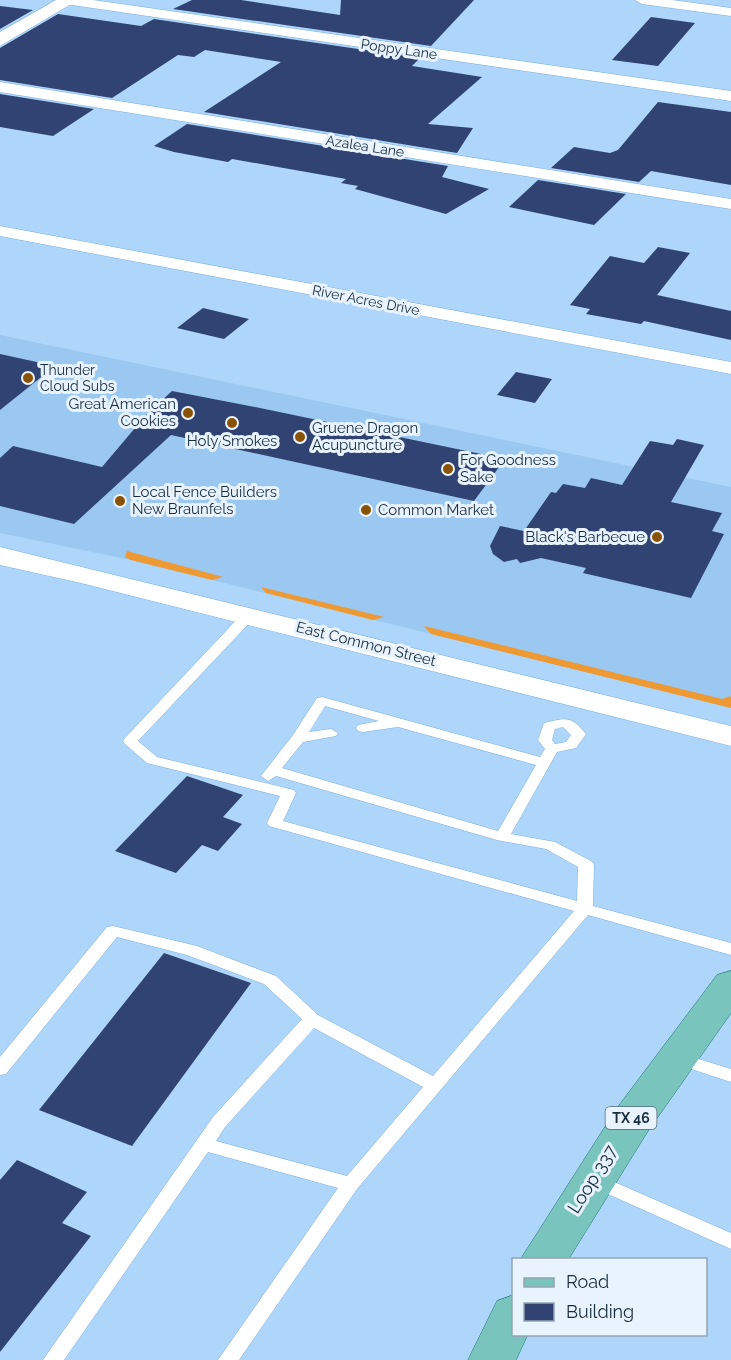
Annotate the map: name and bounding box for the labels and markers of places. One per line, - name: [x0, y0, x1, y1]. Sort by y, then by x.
- place label: Thunder Cloud Subs: [40, 362, 115, 394]
- marker: Thunder Cloud Subs: [21, 371, 35, 385]
- place label: Great American Cookies: [69, 395, 176, 430]
- marker: Great American Cookies: [181, 406, 195, 420]
- marker: Holy Smokes: [225, 416, 239, 430]
- place label: Gruene Dragon Acupuncture: [312, 419, 418, 454]
- marker: Gruene Dragon Acupuncture: [293, 430, 307, 444]
- place label: Holy Smokes: [187, 432, 277, 450]
- place label: For Goodness Sake: [460, 451, 556, 486]
- marker: For Goodness Sake: [441, 462, 455, 476]
- place label: Local Fence Builders New Braunfels: [132, 483, 277, 518]
- marker: Local Fence Builders New Braunfels: [113, 494, 127, 508]
- place label: Common Market: [378, 501, 494, 519]
- marker: Common Market: [359, 503, 373, 517]
- place label: Black's Barbecue: [525, 528, 645, 546]
- marker: Black's Barbecue: [650, 530, 664, 544]

